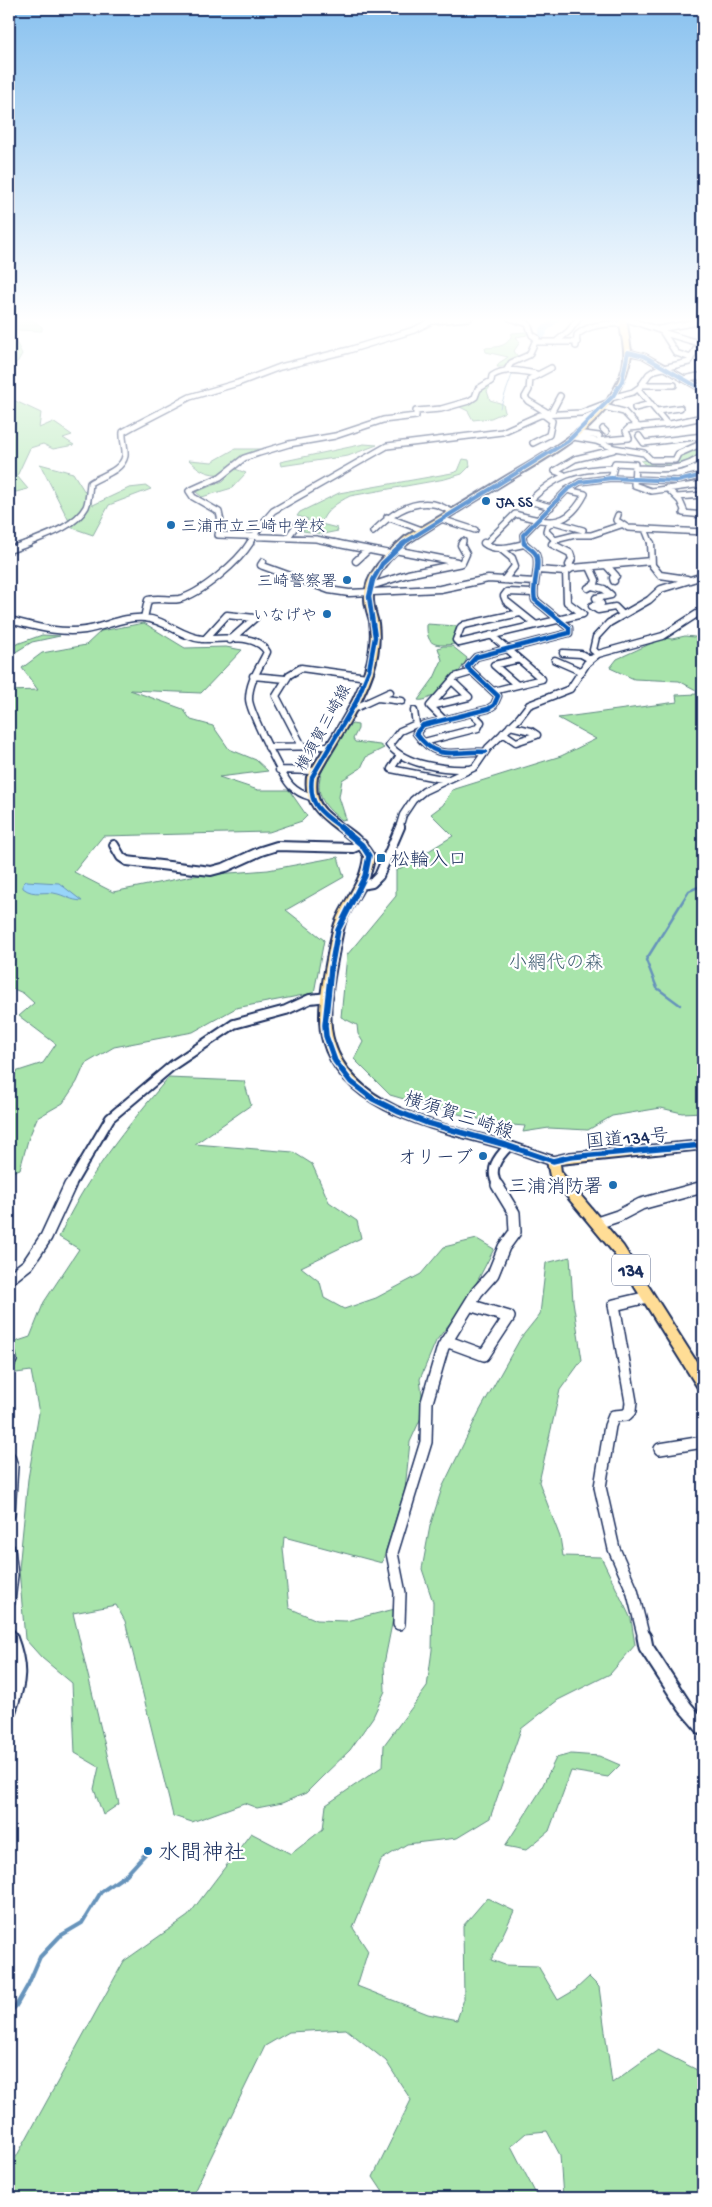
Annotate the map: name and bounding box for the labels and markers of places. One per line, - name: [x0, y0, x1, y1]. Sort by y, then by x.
- marker: JA SS: [480, 495, 492, 507]
- place label: JA SS: [496, 495, 533, 514]
- place label: 三浦市立三崎中学校: [181, 518, 325, 538]
- marker: 三浦市立三崎中学校: [165, 519, 177, 531]
- place label: 三崎警察署: [257, 572, 337, 593]
- marker: 三崎警察署: [341, 574, 353, 586]
- place label: いなげや: [253, 607, 317, 627]
- marker: いなげや: [321, 608, 333, 620]
- place label: 松輪入口: [391, 850, 467, 873]
- marker: 松輪入口: [375, 852, 387, 864]
- place label: オリーブ: [398, 1148, 473, 1171]
- marker: オリーブ: [477, 1150, 489, 1162]
- place label: 三浦消防署: [508, 1176, 603, 1200]
- marker: 三浦消防署: [607, 1179, 619, 1191]
- place label: 水間神社: [158, 1841, 246, 1868]
- marker: 水間神社: [142, 1845, 154, 1857]

